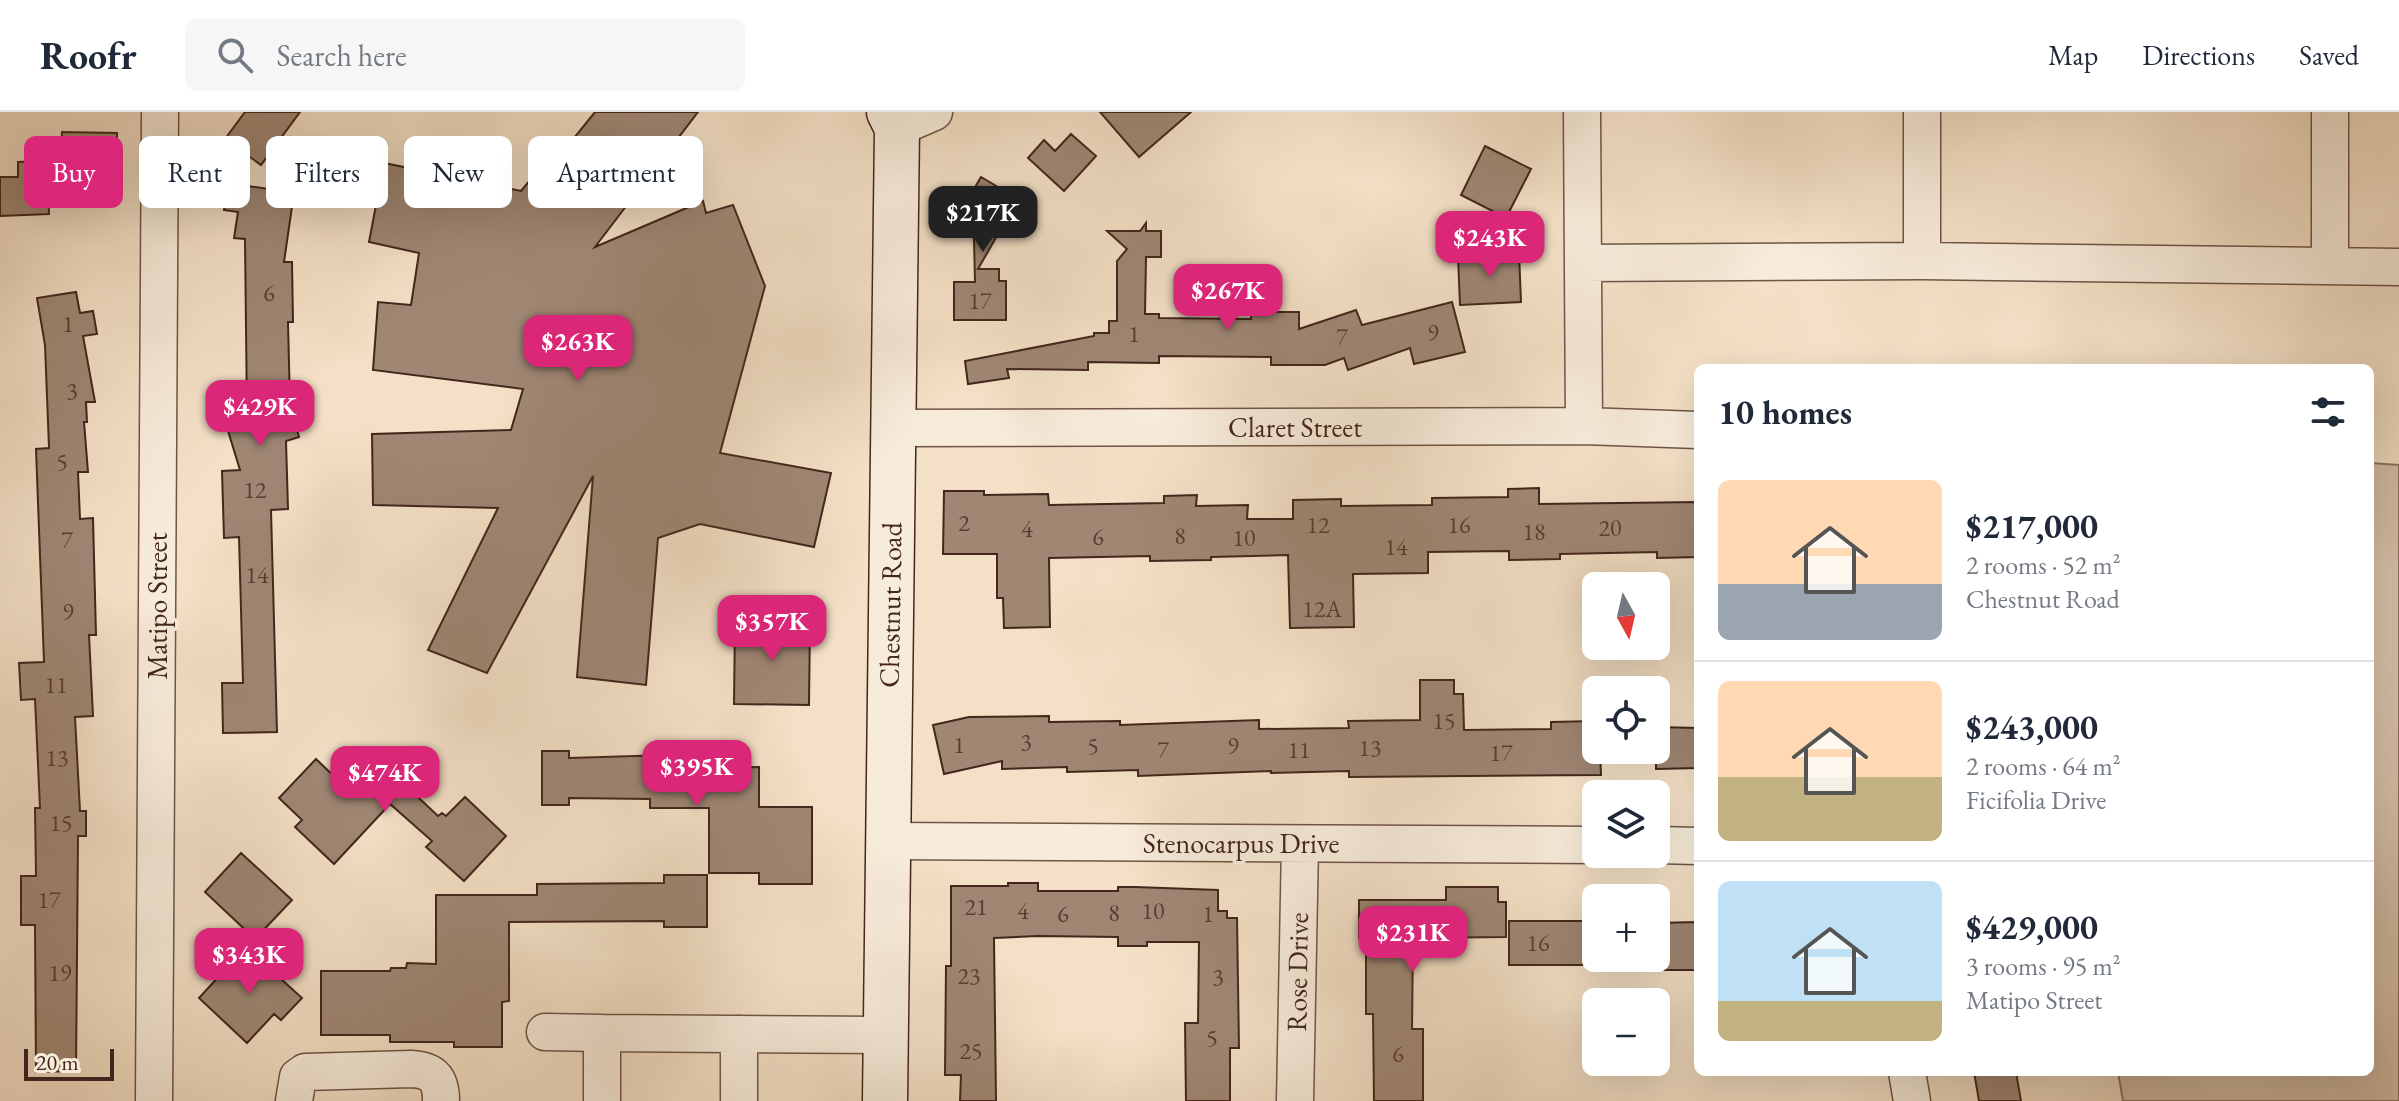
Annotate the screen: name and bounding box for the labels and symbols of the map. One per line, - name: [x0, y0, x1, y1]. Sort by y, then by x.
- pin: $217K: [927, 186, 1039, 254]
- pin: $243K: [1434, 211, 1546, 279]
- pin: $267K: [1172, 264, 1284, 332]
- house number: 6: [263, 277, 275, 308]
- house number: 17: [968, 285, 992, 316]
- house number: 1: [62, 308, 74, 339]
- pin: $263K: [522, 315, 634, 383]
- house number: 9: [1427, 317, 1439, 348]
- house number: 1: [1128, 318, 1140, 349]
- house number: 7: [1336, 321, 1348, 352]
- house number: 3: [66, 375, 78, 406]
- pin: $429K: [204, 380, 316, 448]
- street label: Claret Street: [1228, 409, 1362, 445]
- house number: 5: [56, 446, 68, 477]
- house number: 12: [243, 474, 267, 505]
- house number: 2: [958, 507, 970, 538]
- house number: 12: [1306, 509, 1330, 540]
- house number: 16: [1447, 509, 1471, 540]
- house number: 20: [1598, 512, 1622, 543]
- house number: 4: [1021, 513, 1033, 544]
- house number: 18: [1522, 516, 1546, 547]
- house number: 8: [1174, 520, 1186, 551]
- street label: Chestnut Road: [871, 521, 909, 688]
- house number: 6: [1092, 521, 1104, 552]
- house number: 10: [1232, 522, 1256, 553]
- house number: 7: [61, 524, 73, 555]
- house number: 14: [1384, 531, 1408, 562]
- street label: Matipo Street: [139, 532, 175, 680]
- house number: 14: [245, 559, 269, 590]
- north arrow: [1582, 572, 1670, 660]
- house number: 12A: [1302, 593, 1342, 624]
- pin: $357K: [716, 595, 828, 663]
- house number: 9: [62, 596, 74, 627]
- house number: 11: [44, 669, 68, 700]
- house number: 15: [1432, 705, 1456, 736]
- house number: 3: [1020, 726, 1032, 757]
- house number: 1: [953, 729, 965, 760]
- house number: 5: [1087, 730, 1099, 761]
- house number: 9: [1227, 730, 1239, 761]
- house number: 13: [1358, 732, 1382, 763]
- house number: 7: [1157, 734, 1169, 765]
- house number: 11: [1287, 734, 1311, 765]
- house number: 17: [1489, 737, 1513, 768]
- pin: $395K: [641, 740, 753, 808]
- house number: 13: [45, 742, 69, 773]
- pin: $474K: [329, 746, 441, 814]
- house number: 15: [49, 807, 73, 838]
- street label: Stenocarpus Drive: [1143, 825, 1339, 861]
- house number: 17: [37, 884, 61, 915]
- house number: 21: [964, 891, 988, 922]
- house number: 4: [1017, 895, 1029, 926]
- house number: 10: [1141, 895, 1165, 926]
- house number: 8: [1108, 897, 1120, 928]
- house number: 6: [1057, 898, 1069, 929]
- house number: 1: [1202, 898, 1214, 929]
- pin: $231K: [1357, 906, 1469, 974]
- street label: Rose Drive: [1278, 912, 1316, 1032]
- house number: 16: [1526, 927, 1550, 958]
- pin: $343K: [193, 928, 305, 996]
- house number: 19: [48, 957, 72, 988]
- house number: 23: [957, 960, 981, 991]
- house number: 3: [1212, 961, 1224, 992]
- house number: 5: [1206, 1022, 1218, 1053]
- house number: 25: [959, 1035, 983, 1066]
- house number: 6: [1392, 1038, 1404, 1069]
- scale bar: [24, 1045, 114, 1081]

